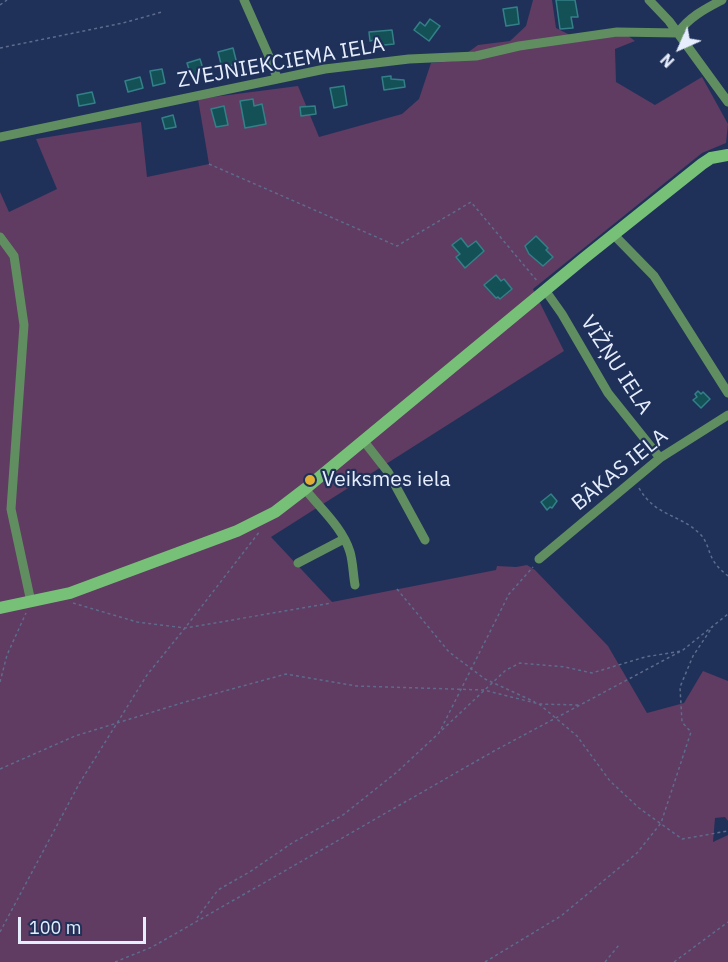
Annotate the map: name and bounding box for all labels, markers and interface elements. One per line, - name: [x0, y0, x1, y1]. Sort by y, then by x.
- north arrow: [650, 18, 710, 78]
- street label: ZVEJNIEKCIEMA IELA: [175, 32, 387, 94]
- text: N: [656, 50, 678, 72]
- street label: VIŽŅU IELA: [575, 311, 657, 419]
- street label: BĀKAS IELA: [567, 424, 673, 516]
- place label: Veiksmes iela: [322, 467, 451, 493]
- marker: Veiksmes iela: [303, 473, 317, 487]
- scale bar: [21, 905, 148, 943]
- text: 100 m: [29, 916, 81, 939]

